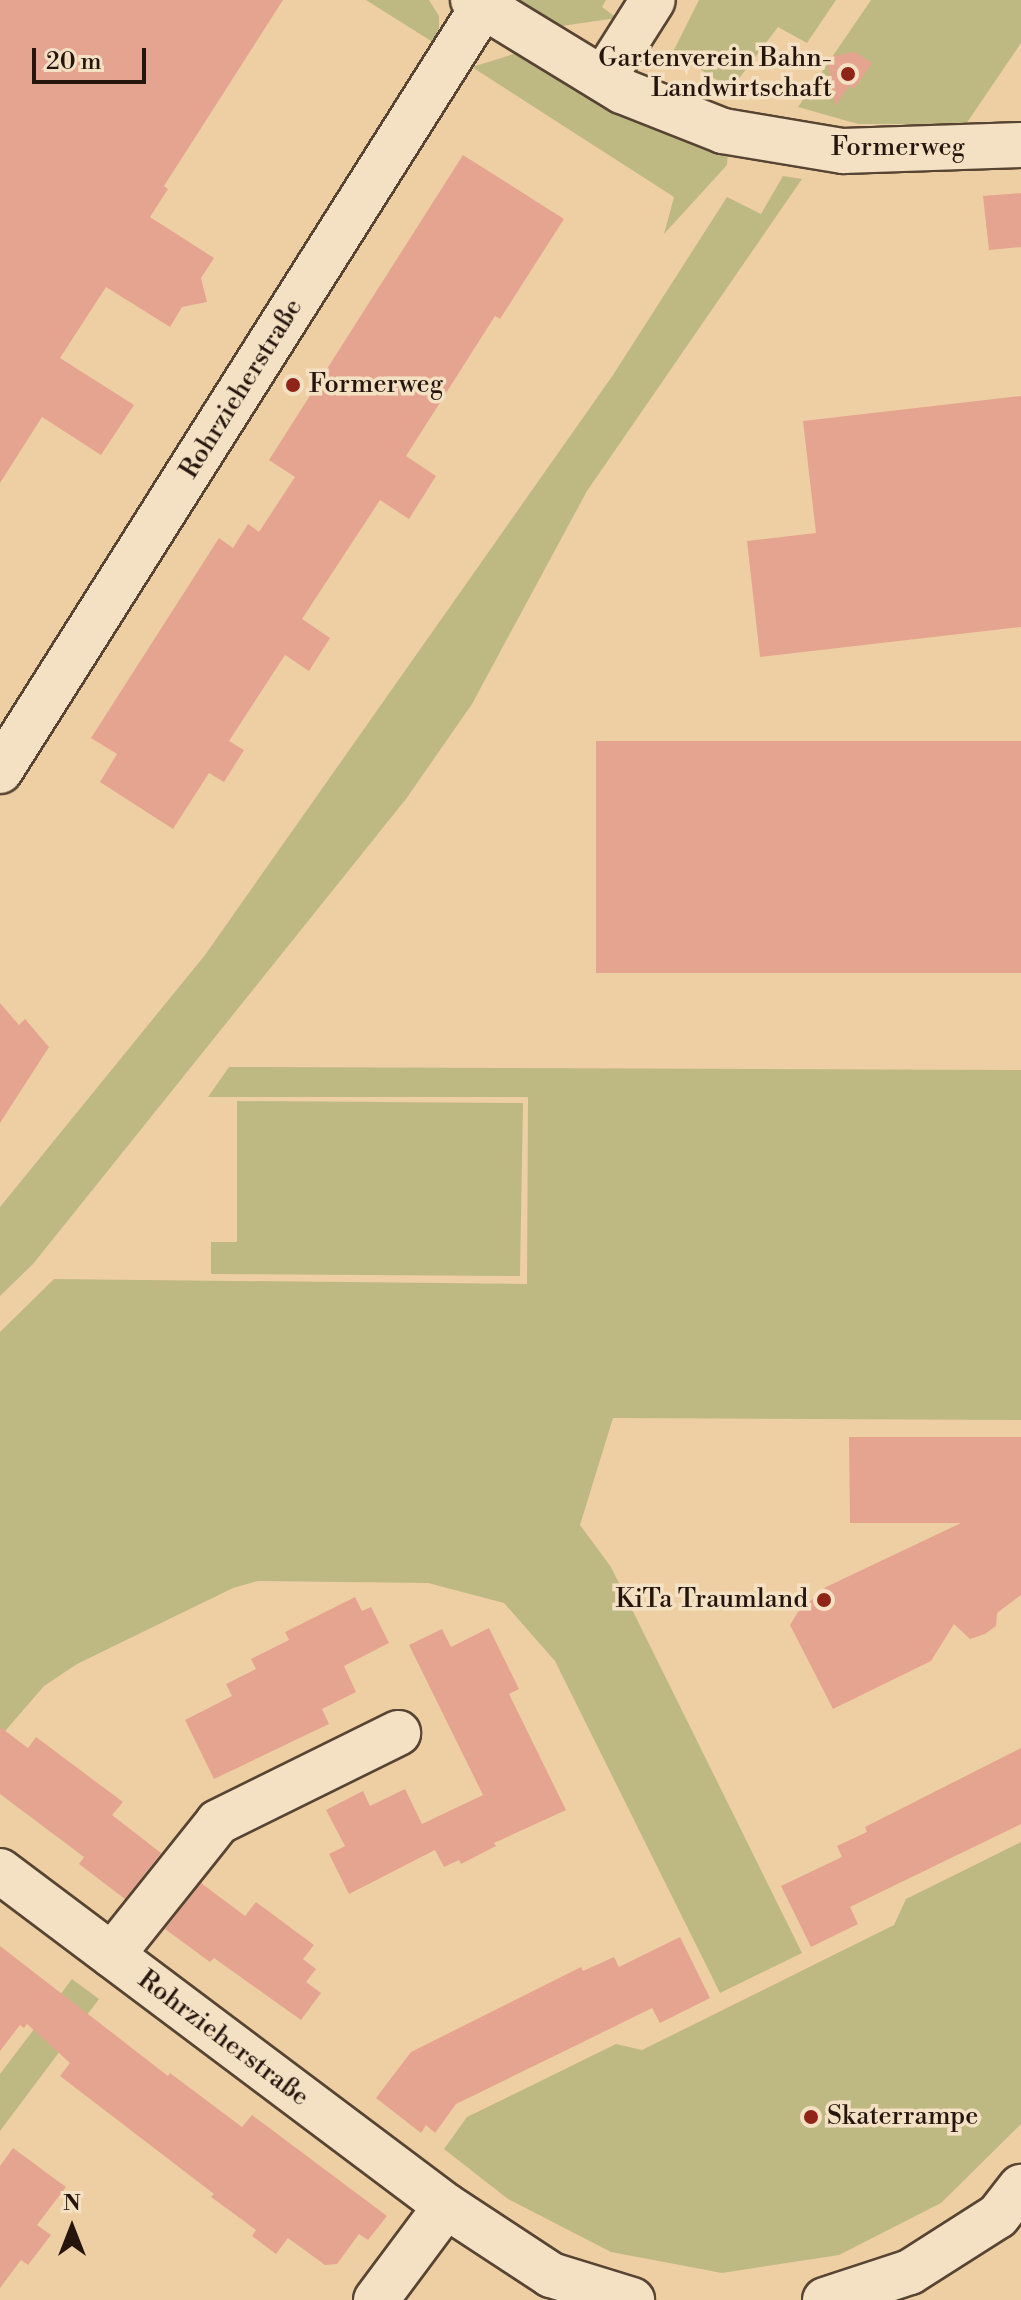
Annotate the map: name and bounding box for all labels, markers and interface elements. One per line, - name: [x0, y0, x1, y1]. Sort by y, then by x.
- scale bar: [36, 32, 150, 82]
- place label: Gartenverein Bahn- Landwirtschaft: [598, 43, 832, 104]
- text: 20 m: [46, 47, 102, 77]
- marker: Gartenverein Bahn- Landwirtschaft: [839, 65, 857, 83]
- street label: Formerweg: [831, 132, 965, 164]
- street label: Rohrzieherstraße: [174, 293, 310, 485]
- place label: Formerweg: [309, 369, 443, 401]
- marker: Formerweg: [284, 376, 302, 394]
- place label: KiTa Traumland: [616, 1584, 808, 1616]
- marker: KiTa Traumland: [815, 1591, 833, 1609]
- street label: Rohrzieherstraße: [131, 1965, 315, 2113]
- place label: Skaterrampe: [827, 2101, 978, 2133]
- marker: Skaterrampe: [802, 2108, 820, 2126]
- north arrow: [32, 2188, 112, 2268]
- text: N: [63, 2190, 81, 2217]

